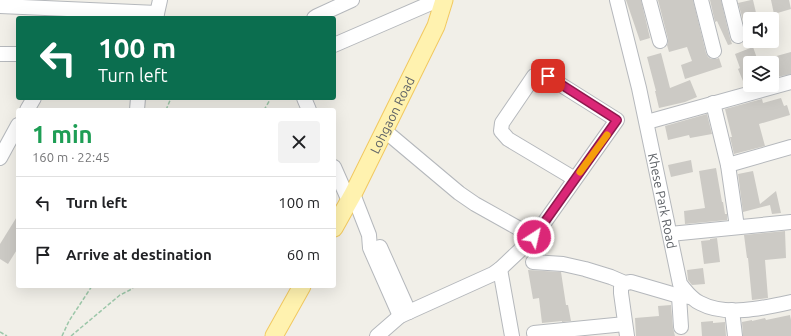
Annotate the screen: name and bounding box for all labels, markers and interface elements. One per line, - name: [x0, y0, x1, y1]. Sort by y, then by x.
- map controls: [743, 12, 779, 92]
- button: sound: [743, 12, 779, 48]
- icon: left: [32, 32, 84, 84]
- text: 100 m: [98, 32, 176, 63]
- button: layers: [743, 56, 779, 92]
- pin: [531, 59, 565, 93]
- text: Turn left: [98, 65, 168, 85]
- icon: arrive: [537, 65, 559, 87]
- street label: Lohgaon Road: [367, 74, 417, 156]
- text: 1 min: [32, 121, 93, 148]
- button: close: [278, 121, 320, 163]
- text: 160 m · 22:45: [32, 150, 110, 164]
- street label: Khese Park Road: [646, 152, 679, 250]
- icon: left: [32, 192, 54, 214]
- text: Turn left: [66, 194, 127, 211]
- text: 100 m: [278, 194, 320, 211]
- position arrow: [513, 216, 555, 258]
- icon: arrive: [32, 244, 54, 266]
- text: Arrive at destination: [66, 246, 212, 263]
- text: 60 m: [287, 246, 320, 263]

